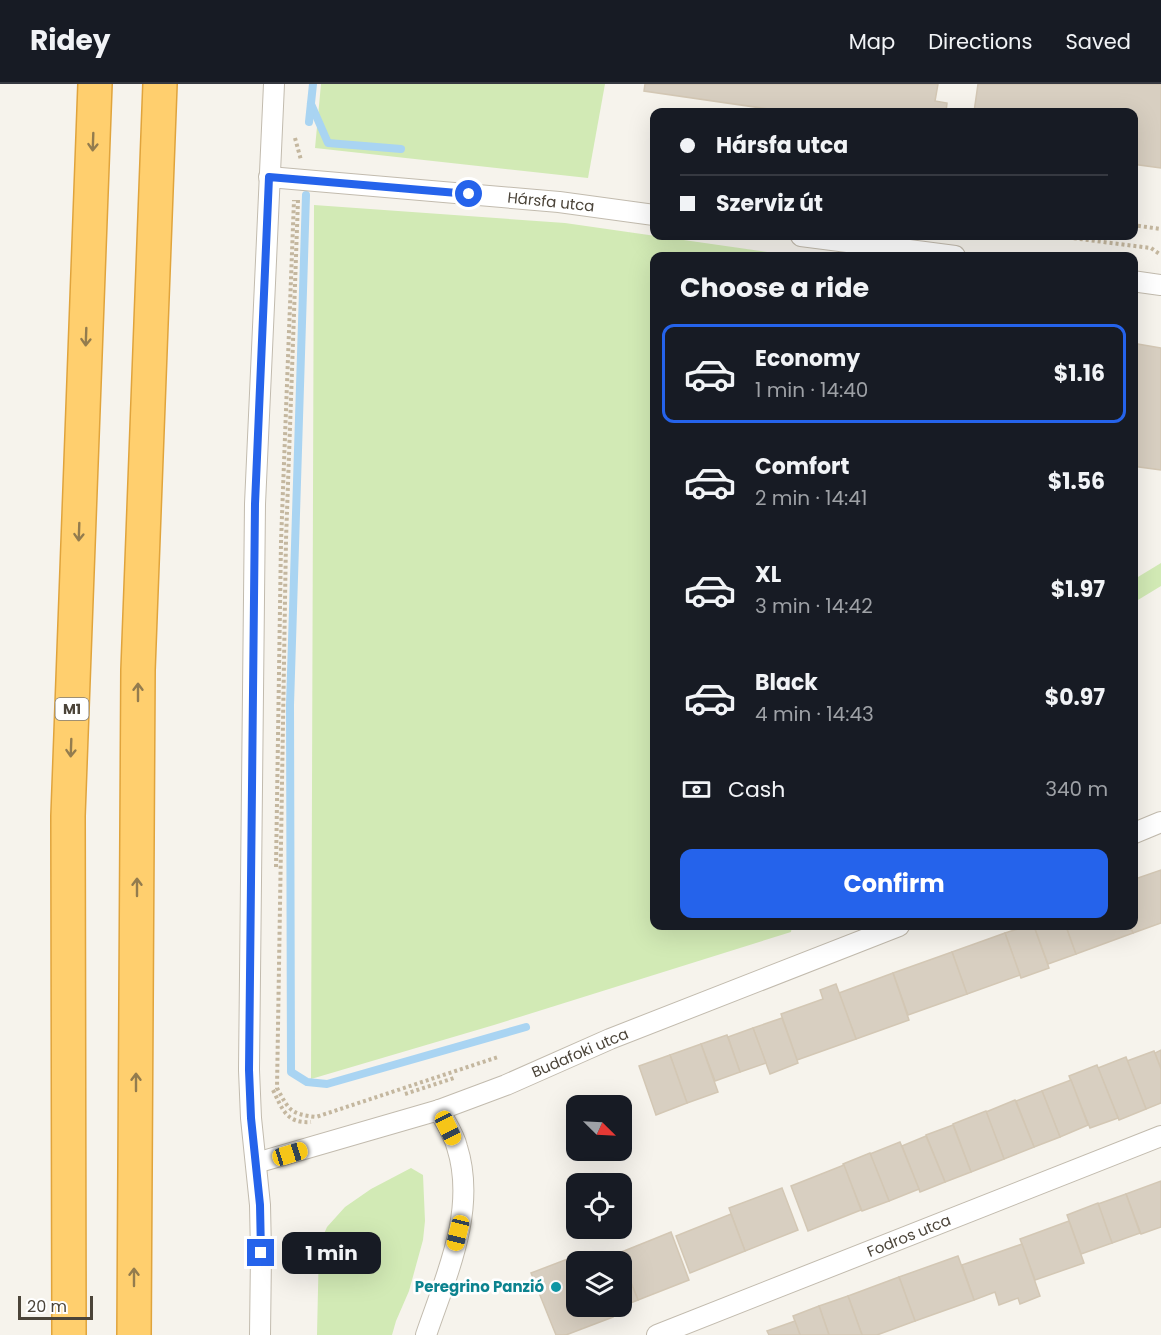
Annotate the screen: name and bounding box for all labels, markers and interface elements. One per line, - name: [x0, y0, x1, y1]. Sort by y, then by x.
- text: Ridey: [30, 21, 110, 60]
- text: Map: [849, 27, 895, 56]
- text: Directions: [928, 27, 1032, 56]
- text: Saved: [1065, 27, 1131, 56]
- text: Hársfa utca: [716, 130, 848, 161]
- one-way arrow: [87, 132, 98, 152]
- route start: [455, 180, 482, 207]
- street label: Hársfa utca: [507, 186, 596, 217]
- text: Szerviz út: [716, 188, 823, 219]
- text: Choose a ride: [680, 269, 869, 306]
- one-way arrow: [80, 327, 91, 347]
- text: Economy: [755, 343, 860, 374]
- icon: car: [683, 347, 737, 401]
- text: $1.16: [1054, 358, 1105, 389]
- text: 1 min · 14:40: [755, 376, 868, 404]
- text: Comfort: [755, 451, 849, 482]
- icon: car: [683, 455, 737, 509]
- text: $1.56: [1048, 466, 1105, 497]
- text: 2 min · 14:41: [755, 484, 867, 512]
- one-way arrow: [73, 522, 84, 542]
- text: XL: [755, 559, 781, 590]
- icon: car: [683, 563, 737, 617]
- text: $1.97: [1051, 574, 1105, 605]
- text: 3 min · 14:42: [755, 592, 873, 620]
- text: Black: [755, 667, 818, 698]
- icon: car: [683, 671, 737, 725]
- one-way arrow: [132, 682, 144, 702]
- text: $0.97: [1045, 682, 1105, 713]
- road number: M1: [56, 698, 88, 720]
- text: 4 min · 14:43: [755, 700, 874, 728]
- one-way arrow: [65, 738, 76, 758]
- icon: cash: [680, 773, 713, 806]
- text: Cash: [728, 774, 785, 805]
- text: 340 m: [1045, 775, 1108, 803]
- button: Confirm: [680, 849, 1108, 918]
- one-way arrow: [131, 877, 143, 897]
- street label: Budafoki utca: [528, 1023, 631, 1082]
- one-way arrow: [130, 1072, 142, 1092]
- north arrow: [566, 1095, 632, 1161]
- map controls: [566, 1095, 632, 1317]
- car: [432, 1108, 464, 1148]
- car: [270, 1140, 310, 1168]
- button: locate: [566, 1173, 632, 1239]
- street label: Fodros utca: [864, 1209, 954, 1262]
- car: [445, 1213, 471, 1253]
- callout: 1 min: [282, 1232, 381, 1274]
- route end: [247, 1239, 274, 1266]
- text: 1 min: [305, 1239, 358, 1267]
- button: layers: [566, 1251, 632, 1317]
- one-way arrow: [128, 1267, 140, 1287]
- place label: Peregrino Panzió: [415, 1276, 544, 1297]
- marker: Peregrino Panzió: [549, 1280, 563, 1294]
- scale bar: [18, 1293, 93, 1320]
- text: 20 m: [27, 1295, 67, 1318]

